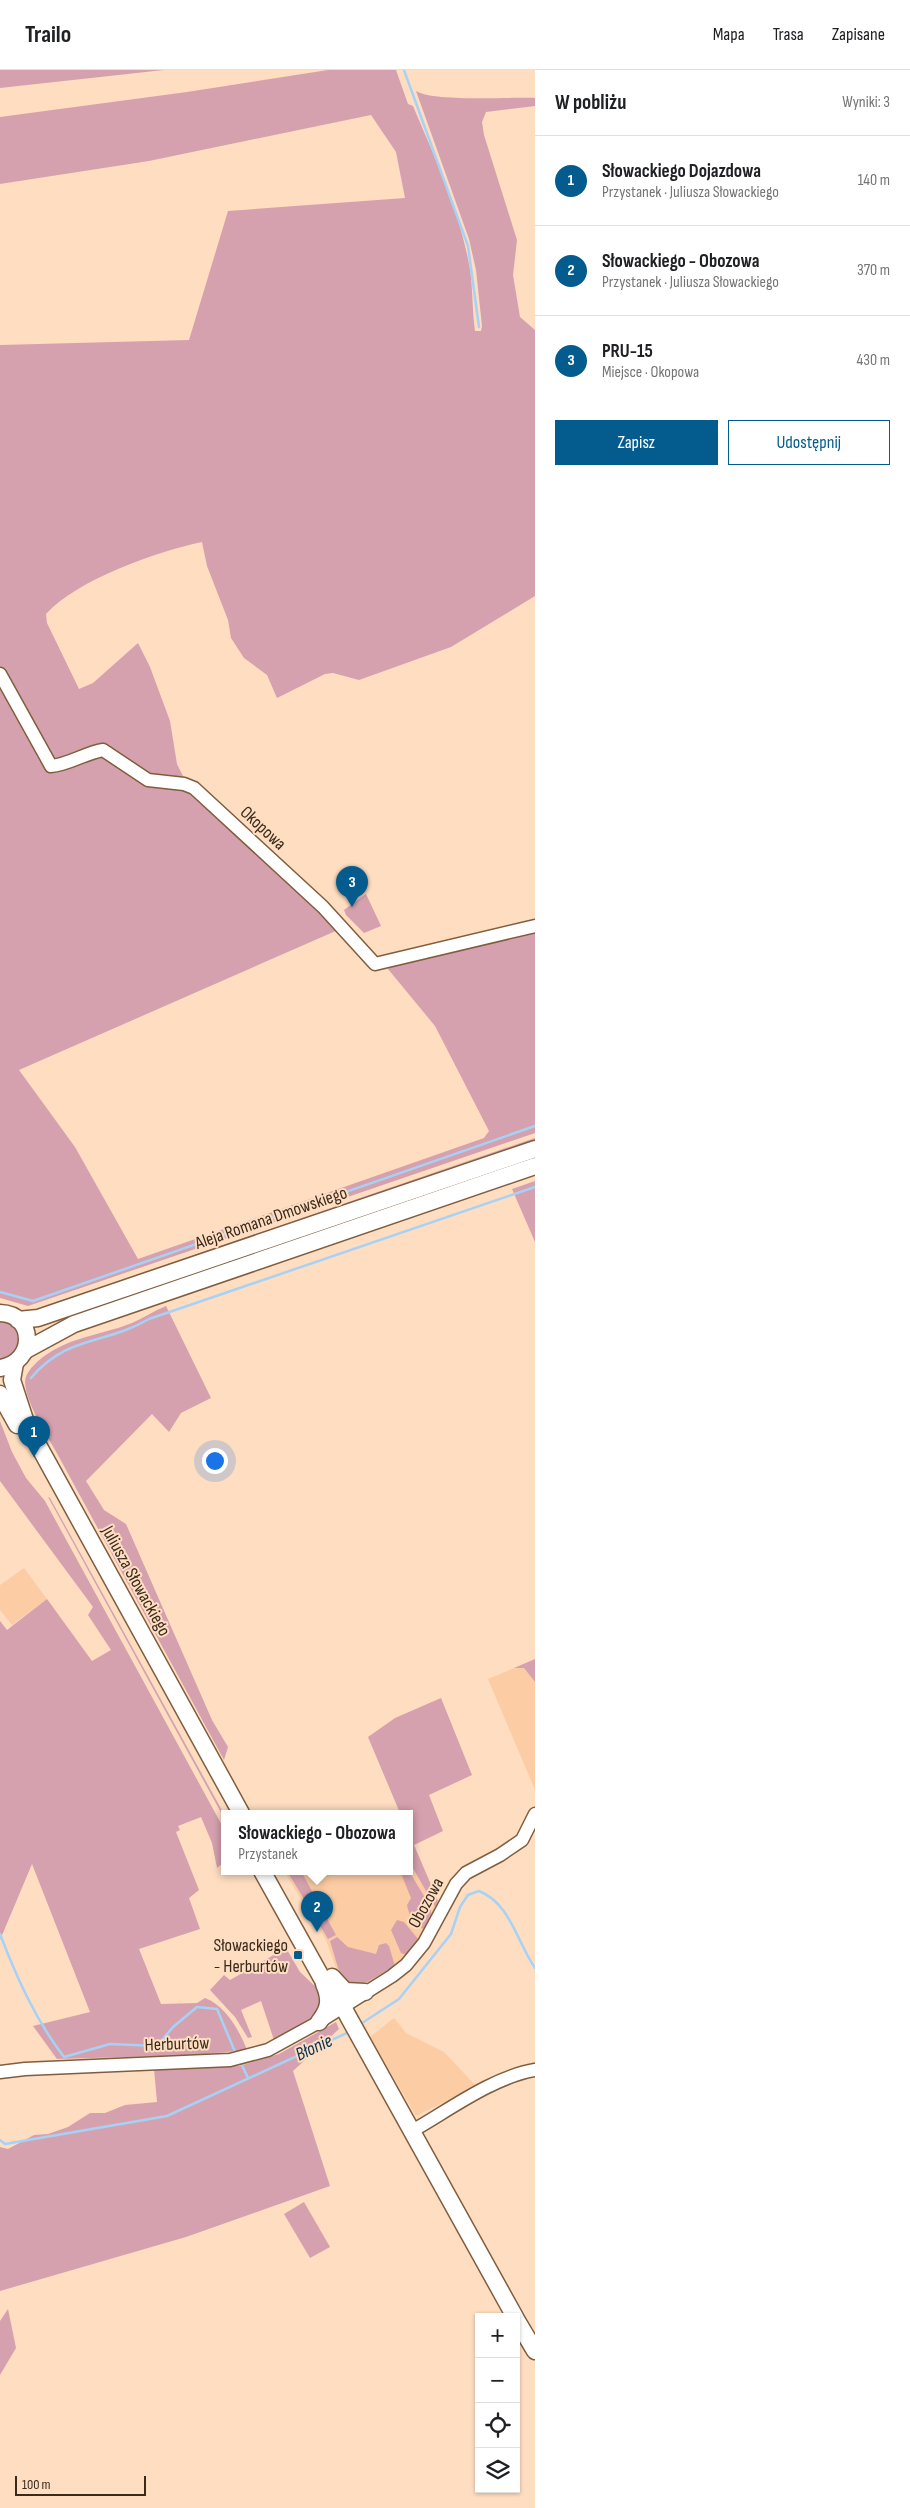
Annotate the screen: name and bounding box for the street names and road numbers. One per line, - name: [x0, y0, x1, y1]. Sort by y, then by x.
- street label: Okopowa: [236, 802, 290, 854]
- street label: Aleja Romana Dmowskiego: [191, 1182, 350, 1254]
- street label: Juliusza Słowackiego: [97, 1521, 175, 1640]
- street label: Obozowa: [404, 1874, 448, 1932]
- street label: Herburtów: [144, 2032, 210, 2056]

